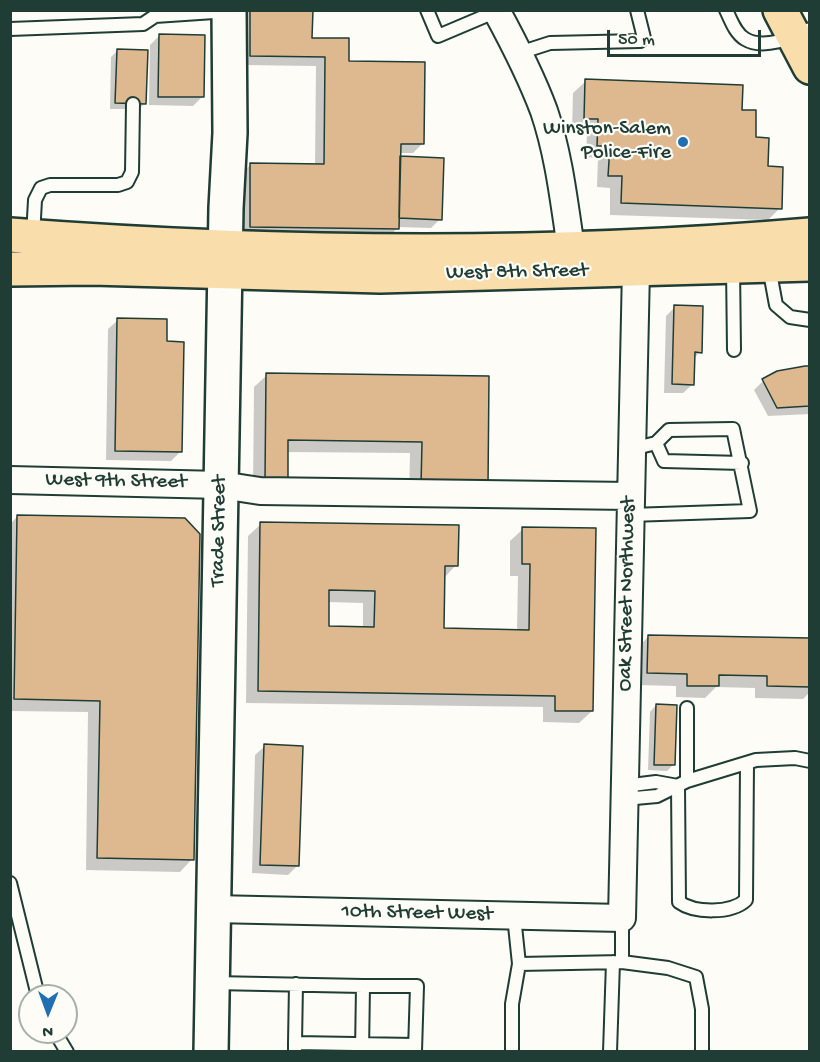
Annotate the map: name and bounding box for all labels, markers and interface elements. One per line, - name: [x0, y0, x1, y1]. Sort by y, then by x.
- scale bar: [610, 18, 764, 56]
- text: 50 m: [618, 30, 655, 51]
- place label: Winston-Salem Police-Fire: [543, 117, 671, 167]
- marker: Winston-Salem Police-Fire: [676, 135, 690, 149]
- street label: West 8th Street: [446, 259, 588, 287]
- street label: West 9th Street: [45, 468, 187, 496]
- street label: Trade Street: [206, 475, 234, 587]
- street label: Oak Street Northwest: [614, 496, 642, 692]
- street label: 10th Street West: [341, 900, 493, 928]
- north arrow: [18, 984, 78, 1044]
- text: N: [42, 1021, 53, 1040]

